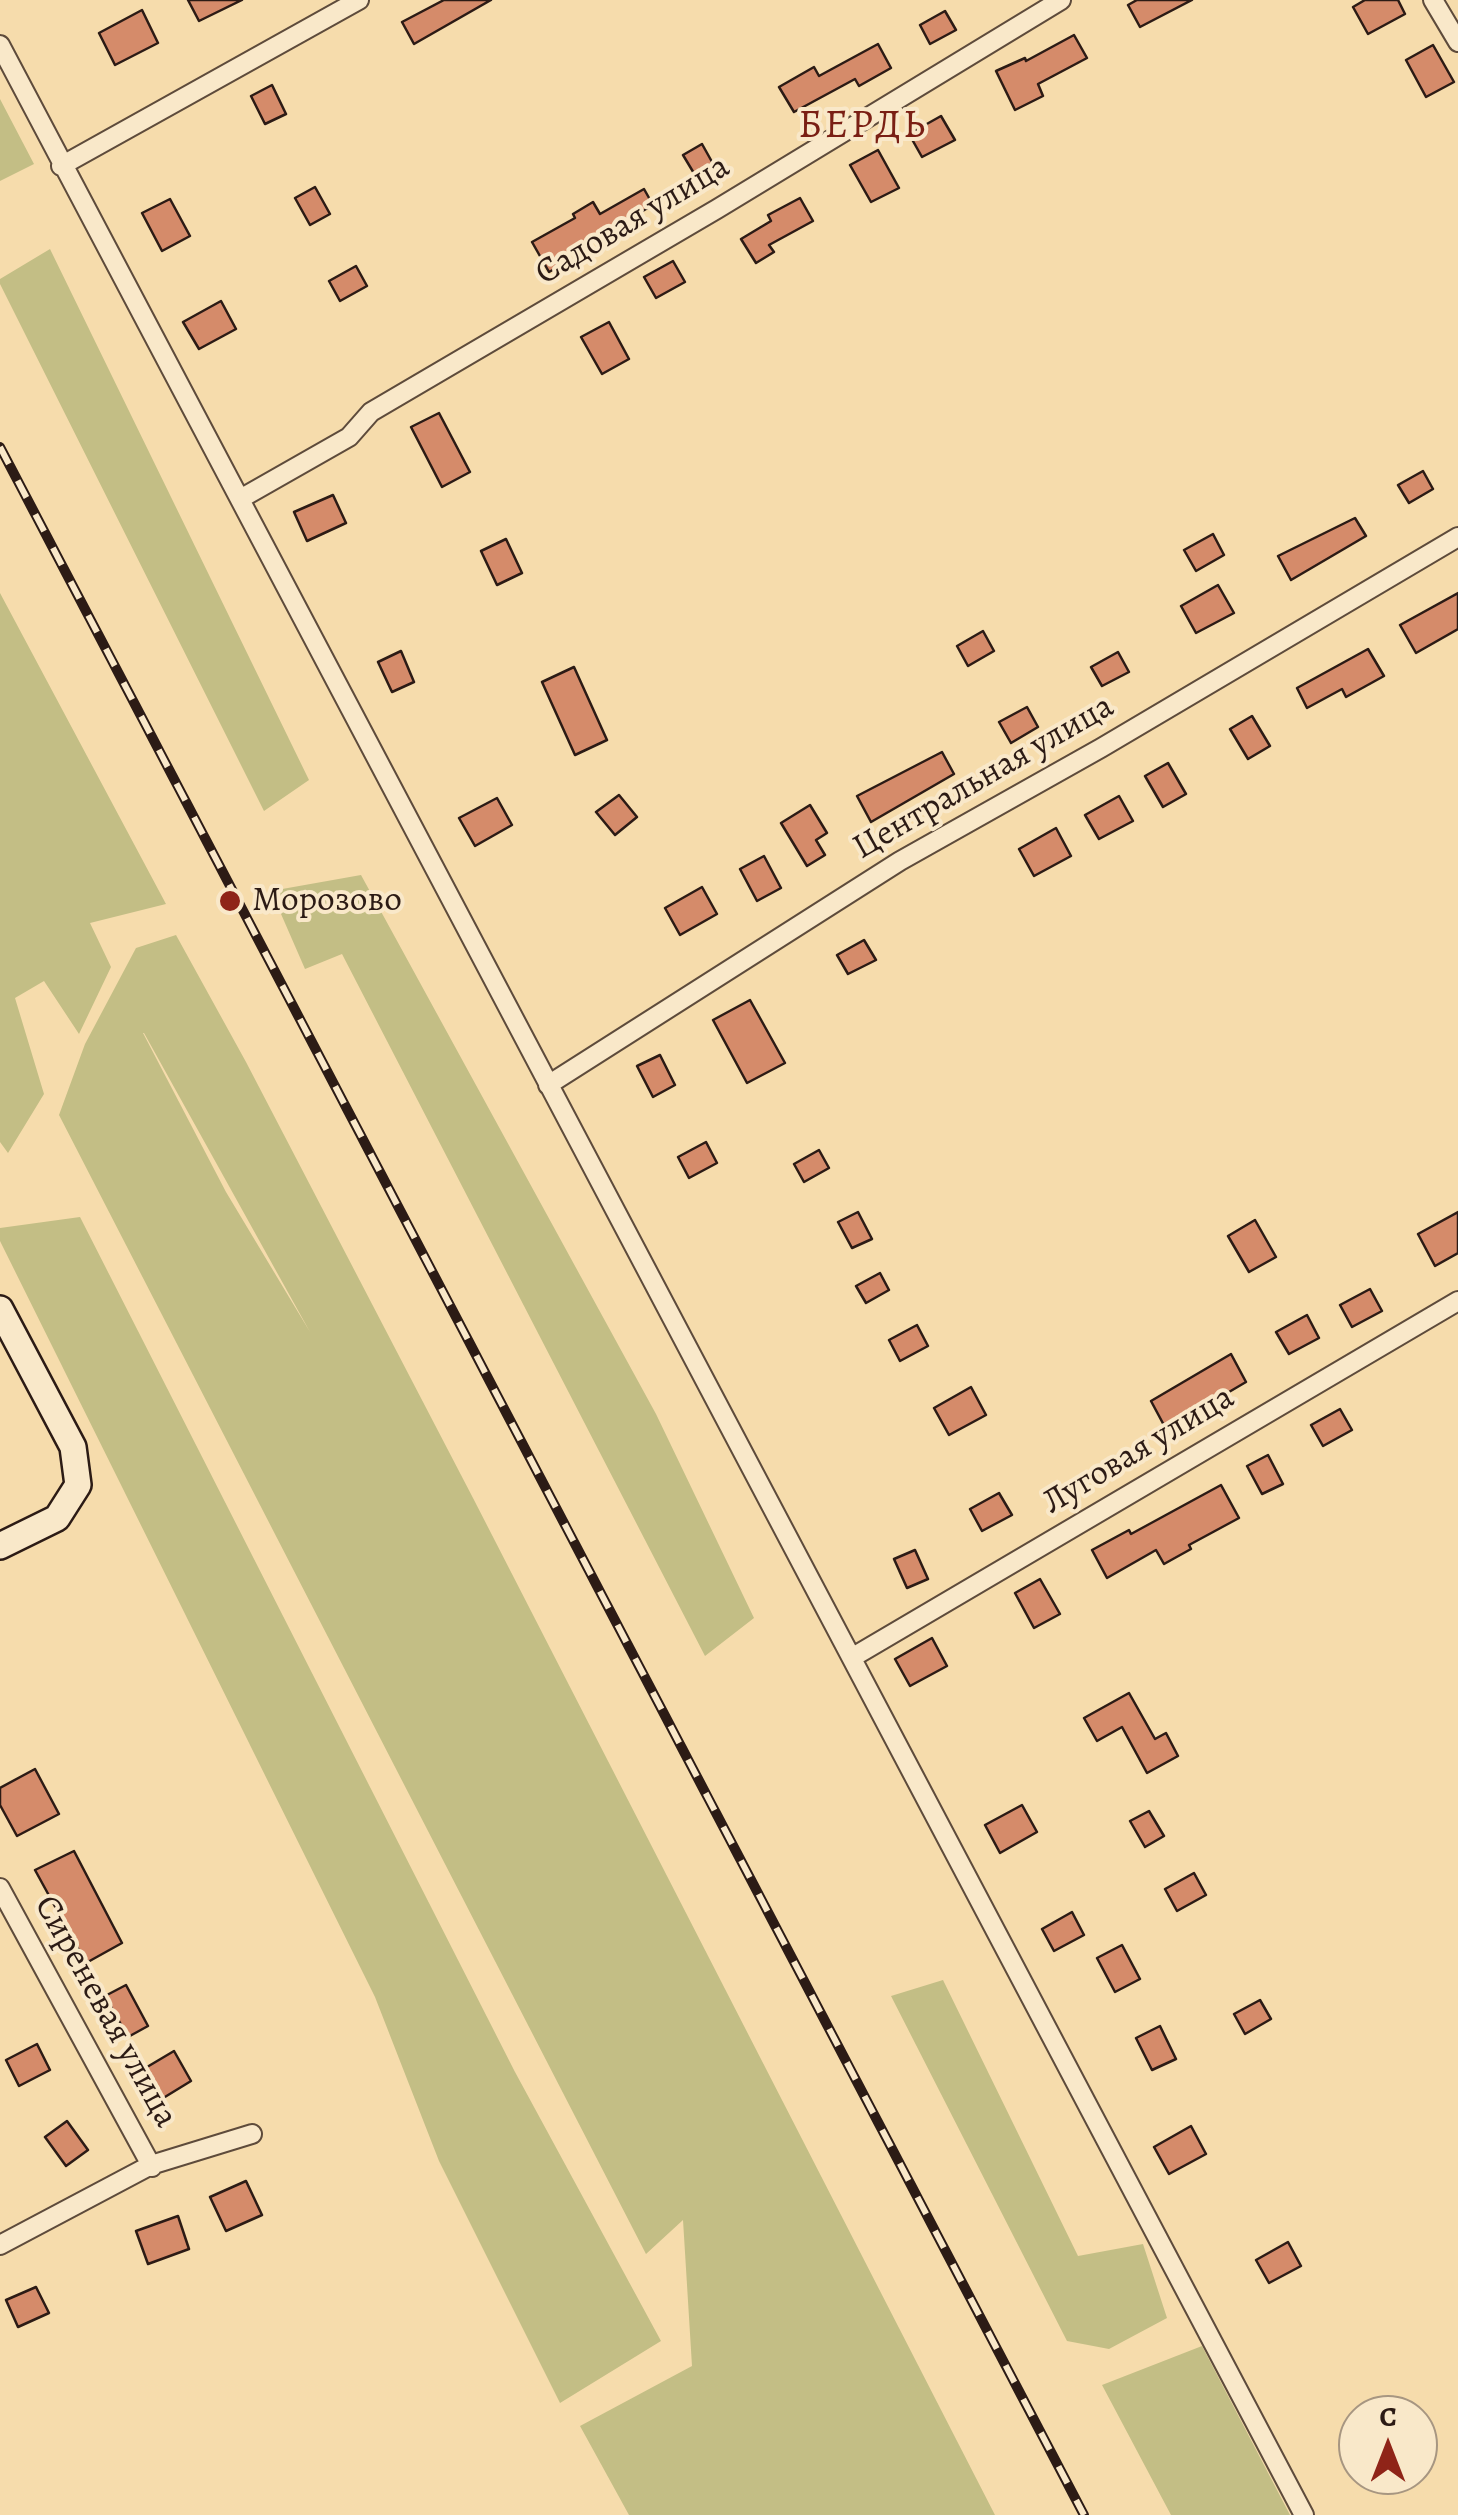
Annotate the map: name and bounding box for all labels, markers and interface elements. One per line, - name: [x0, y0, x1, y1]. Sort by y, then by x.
- district label: БЕРДЬ: [798, 103, 928, 151]
- street label: Садовая улица: [528, 147, 738, 295]
- street label: Центральная улица: [846, 686, 1122, 870]
- place label: Морозово: [252, 880, 402, 922]
- marker: Морозово: [217, 888, 243, 914]
- street label: Луговая улица: [1036, 1377, 1242, 1525]
- street label: Сиреневая улица: [24, 1889, 186, 2135]
- north arrow: [1338, 2395, 1438, 2495]
- text: С: [1379, 2398, 1397, 2436]

